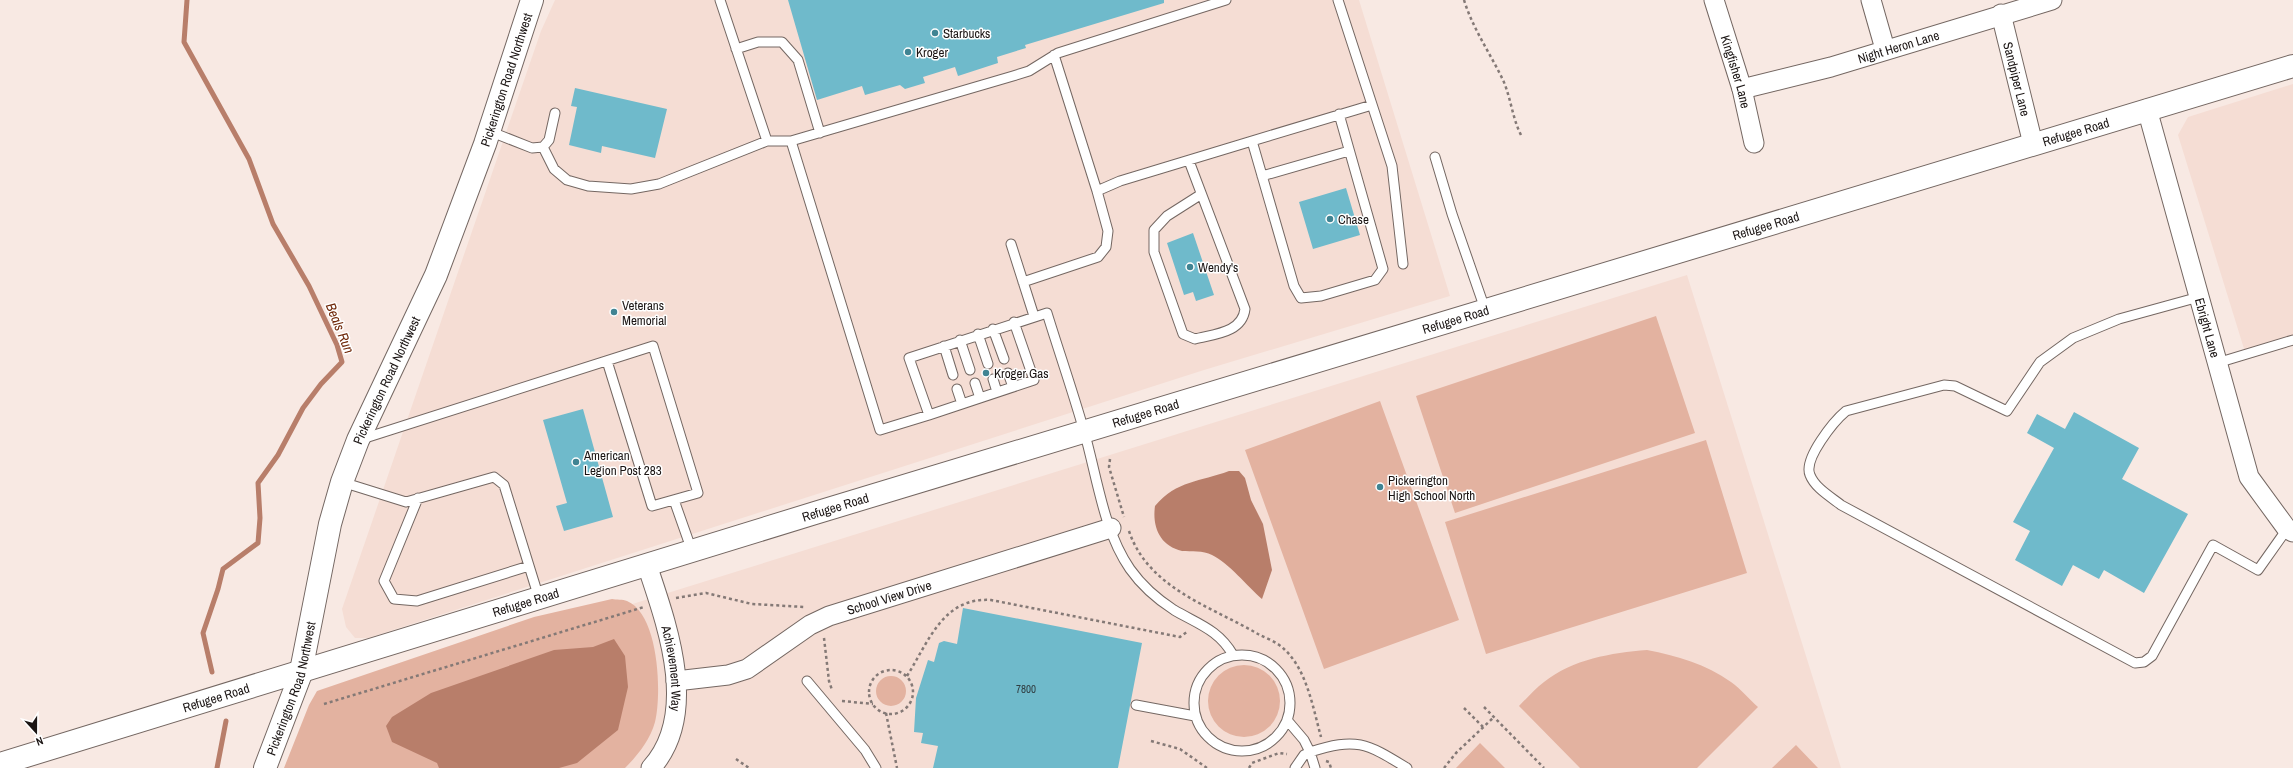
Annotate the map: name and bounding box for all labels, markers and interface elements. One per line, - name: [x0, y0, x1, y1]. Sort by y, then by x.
- street label: Pickerington Road Northwest: [476, 11, 536, 149]
- place label: Starbucks: [943, 25, 990, 42]
- street label: Night Heron Lane: [1856, 26, 1941, 67]
- marker: Starbucks: [930, 28, 940, 38]
- street label: Kingfisher Lane: [1717, 33, 1755, 110]
- street label: Sandpiper Lane: [2000, 40, 2034, 118]
- place label: Kroger: [916, 44, 948, 61]
- marker: Kroger: [903, 47, 913, 57]
- street label: Refugee Road: [2040, 114, 2111, 150]
- street label: Refugee Road: [1730, 207, 1801, 244]
- place label: Chase: [1338, 211, 1369, 228]
- marker: Chase: [1325, 214, 1335, 224]
- place label: Wendy's: [1198, 259, 1238, 276]
- marker: Wendy's: [1185, 262, 1195, 272]
- street label: Ebright Lane: [2191, 296, 2224, 360]
- place label: Veterans Memorial: [622, 297, 666, 329]
- water label: Beals Run: [322, 300, 358, 356]
- street label: Refugee Road: [1420, 301, 1491, 337]
- marker: Veterans Memorial: [609, 307, 619, 317]
- street label: Pickerington Road Northwest: [349, 314, 424, 447]
- place label: Kroger Gas: [994, 365, 1049, 382]
- marker: Kroger Gas: [981, 368, 991, 378]
- street label: Refugee Road: [1110, 395, 1181, 431]
- place label: American Legion Post 283: [583, 447, 662, 479]
- marker: American Legion Post 283: [571, 457, 581, 467]
- place label: Pickerington High School North: [1388, 472, 1475, 504]
- marker: Pickerington High School North: [1375, 482, 1385, 492]
- street label: Refugee Road: [800, 489, 871, 525]
- street label: School View Drive: [845, 576, 933, 618]
- street label: Refugee Road: [490, 584, 561, 620]
- street label: Pickerington Road Northwest: [262, 620, 319, 758]
- street label: Achievement Way: [658, 623, 685, 713]
- street label: Refugee Road: [181, 679, 251, 716]
- house number: 7800: [1016, 682, 1036, 696]
- north arrow: [16, 712, 56, 752]
- text: N: [34, 734, 45, 749]

